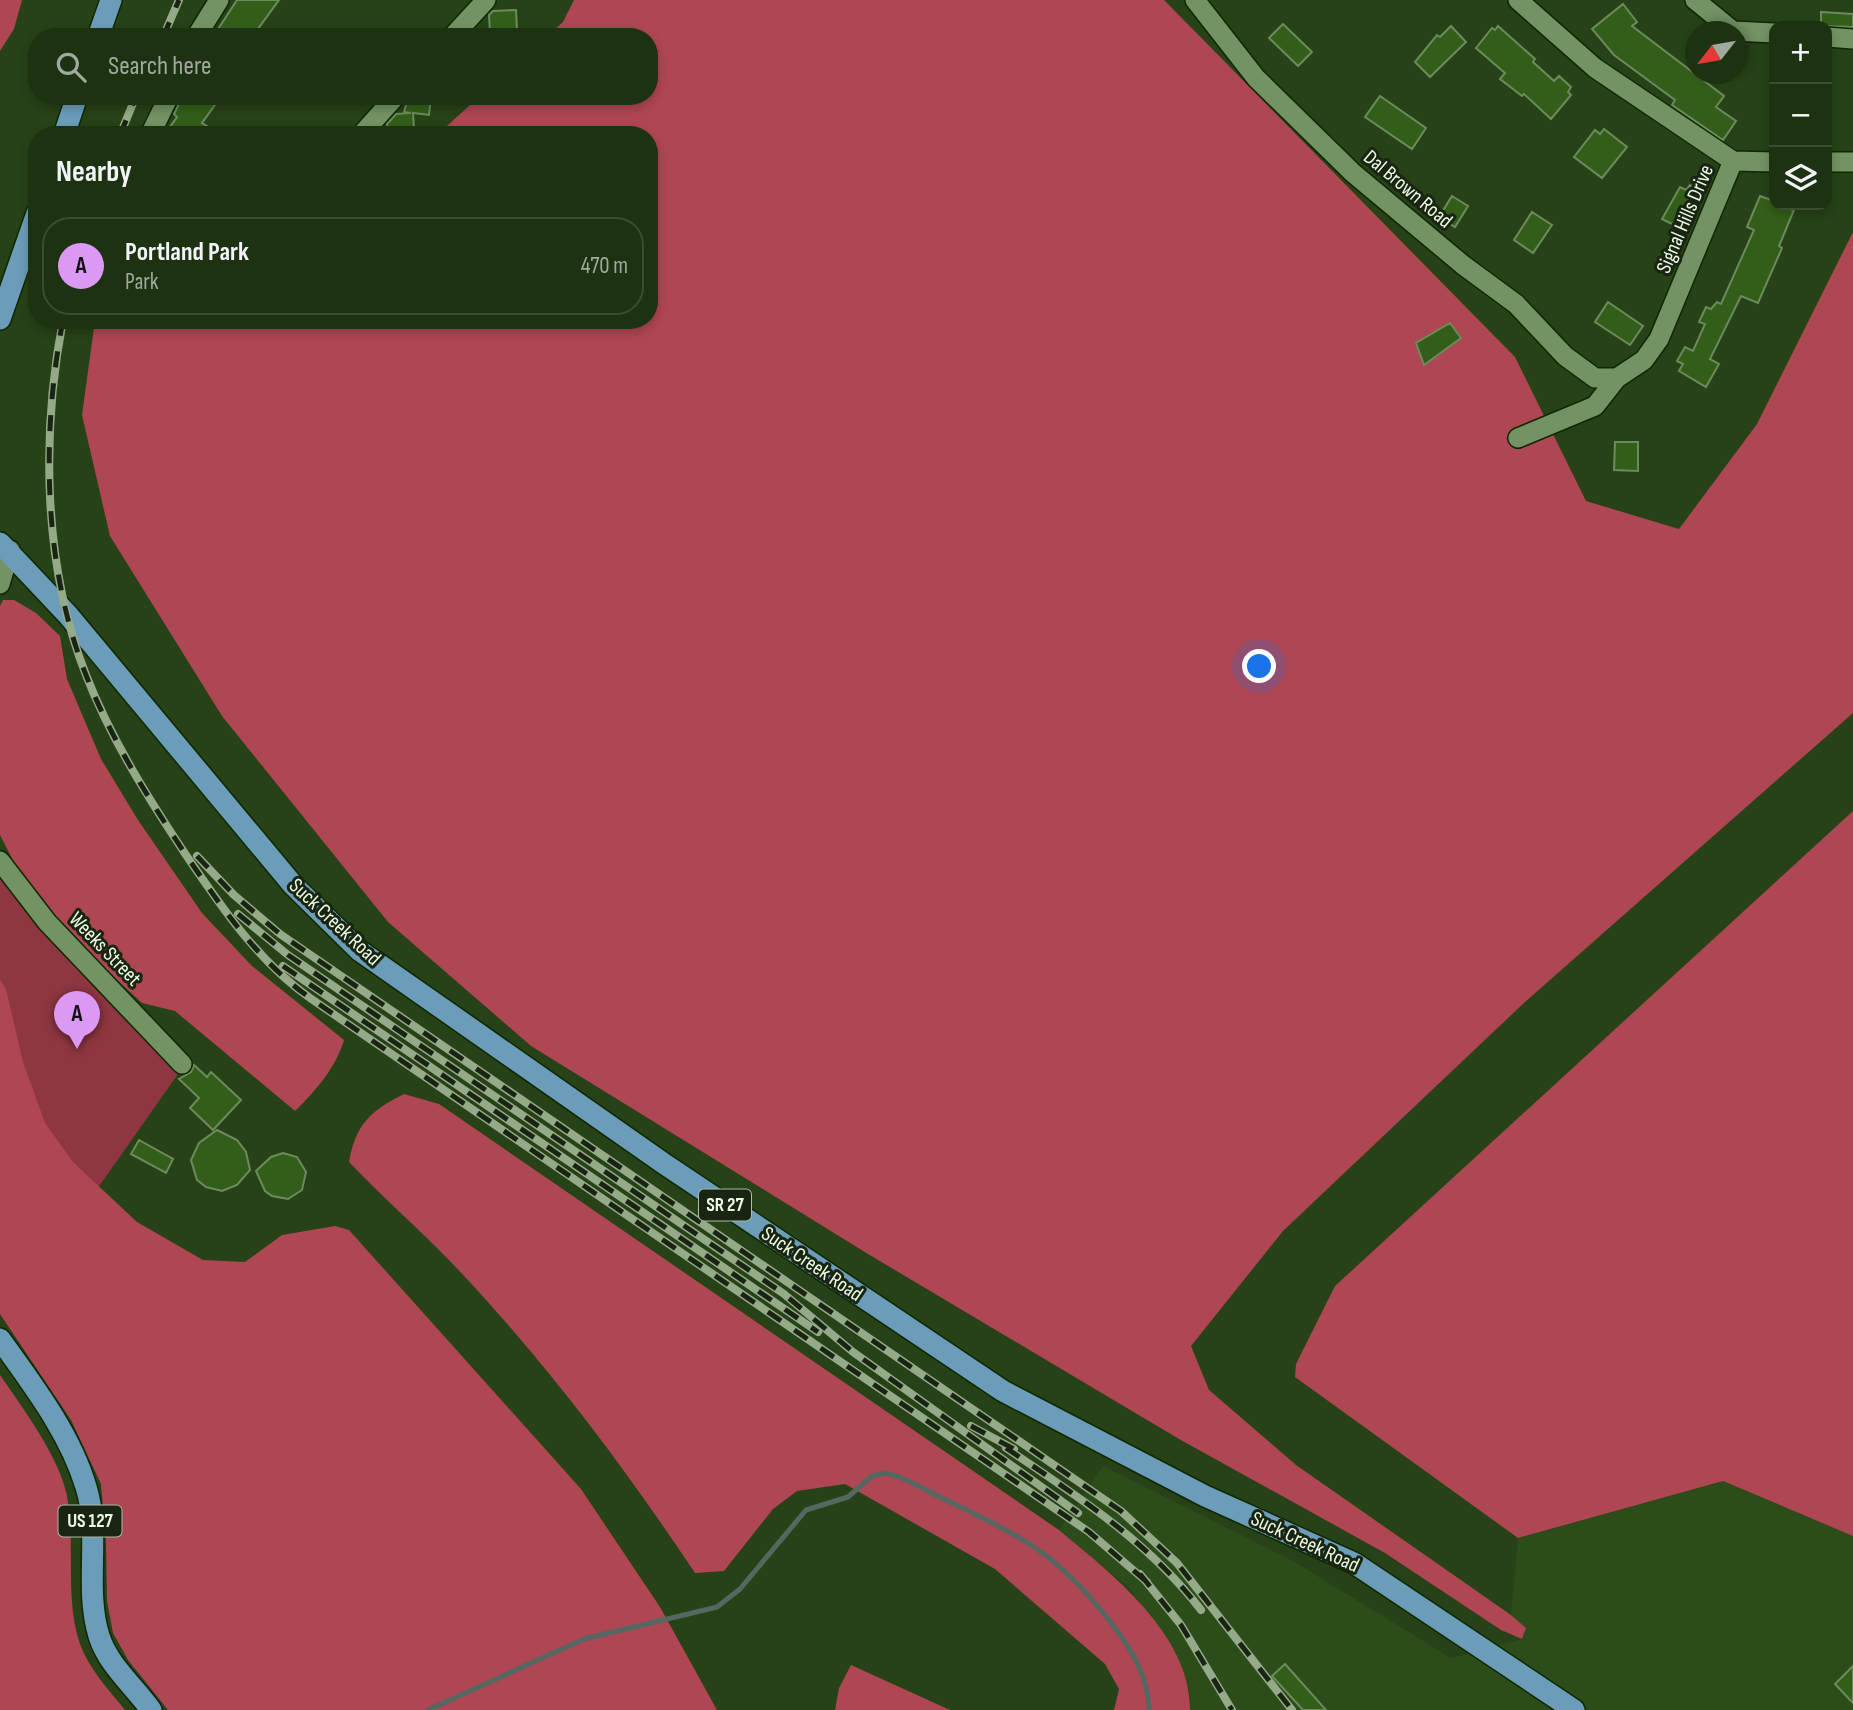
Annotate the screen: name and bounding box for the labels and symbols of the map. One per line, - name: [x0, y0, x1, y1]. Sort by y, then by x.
- north arrow: [1685, 21, 1748, 84]
- street label: Dal Brown Road: [1358, 145, 1458, 233]
- street label: Signal Hills Drive: [1651, 161, 1719, 277]
- your location: [1242, 649, 1276, 683]
- street label: Suck Creek Road: [284, 873, 386, 971]
- street label: Weeks Street: [64, 907, 146, 991]
- pin: A: [54, 991, 100, 1049]
- road number: SR 27: [699, 1190, 751, 1220]
- street label: Suck Creek Road: [757, 1221, 867, 1307]
- road number: US 127: [58, 1506, 122, 1536]
- street label: Suck Creek Road: [1247, 1506, 1363, 1578]

